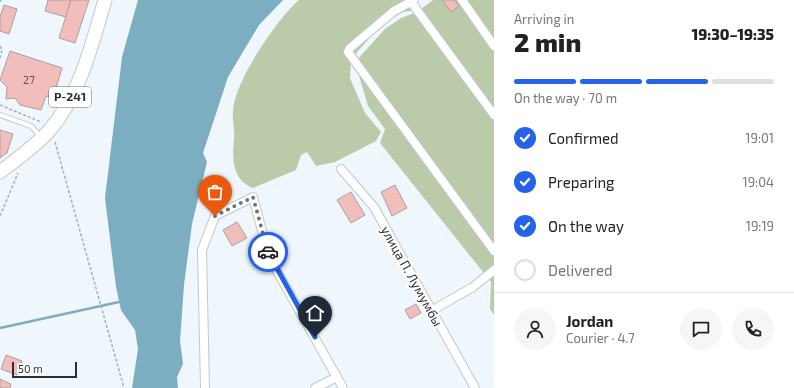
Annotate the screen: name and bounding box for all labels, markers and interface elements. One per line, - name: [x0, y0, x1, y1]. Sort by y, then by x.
- text: Arriving in: [514, 11, 574, 27]
- text: 19:30–19:35: [691, 25, 774, 43]
- text: 2 min: [514, 26, 581, 57]
- house number: 27: [23, 73, 35, 86]
- road number: Р-241: [49, 87, 91, 107]
- text: On the way · 70 m: [514, 90, 617, 106]
- icon: check: [514, 127, 536, 149]
- text: Confirmed: [548, 129, 619, 147]
- text: 19:01: [745, 130, 774, 146]
- icon: check: [514, 171, 536, 193]
- text: Preparing: [548, 173, 614, 191]
- text: 19:04: [742, 174, 774, 190]
- pin: [198, 175, 232, 216]
- icon: bag: [204, 181, 226, 203]
- icon: check: [514, 215, 536, 237]
- text: On the way: [548, 217, 624, 235]
- text: 19:19: [746, 218, 774, 234]
- street label: улица П. Лумумбы: [378, 223, 446, 329]
- courier: [248, 232, 288, 272]
- icon: car: [257, 241, 279, 263]
- text: Delivered: [548, 261, 613, 279]
- pin: [298, 296, 332, 337]
- icon: home: [304, 302, 326, 324]
- button: person: [514, 308, 556, 350]
- button: chat: [680, 308, 722, 350]
- button: phone: [732, 308, 774, 350]
- text: Jordan: [566, 312, 613, 330]
- text: Courier · 4.7: [566, 330, 635, 346]
- scale bar: [12, 360, 77, 379]
- text: 50 m: [18, 362, 43, 375]

